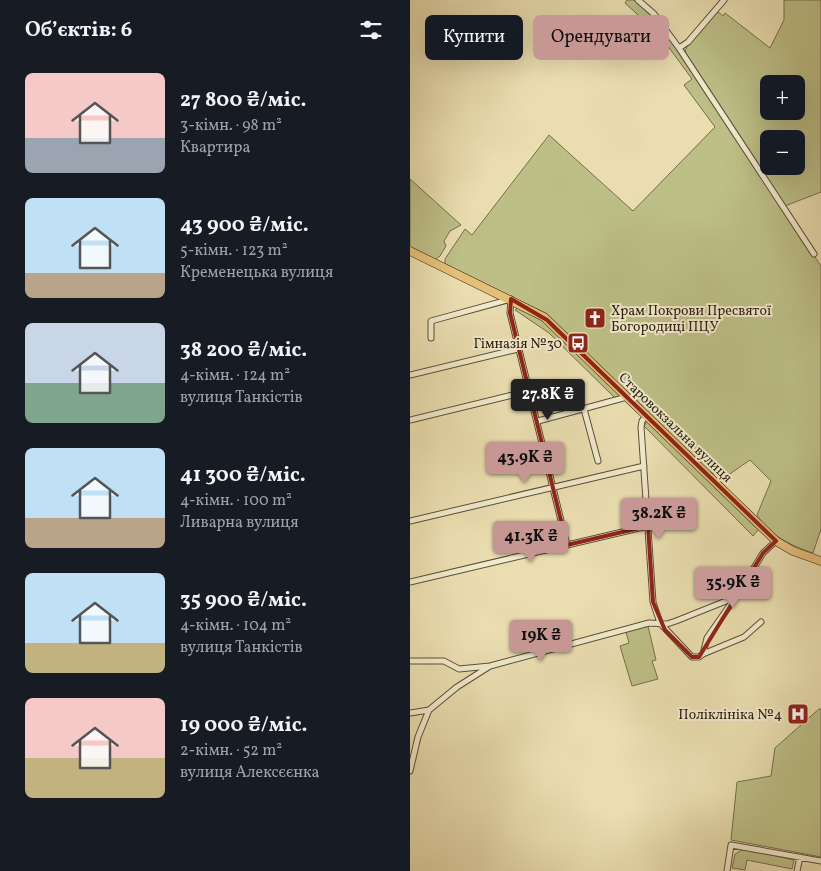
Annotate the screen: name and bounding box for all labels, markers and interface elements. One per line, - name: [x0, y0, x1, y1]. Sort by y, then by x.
- chip: Купити: [425, 15, 523, 60]
- chip: Орендувати: [533, 15, 669, 60]
- text: Об’єктів: 6: [25, 16, 132, 45]
- icon: filters: [357, 16, 385, 44]
- map controls: [760, 75, 805, 175]
- button: +: [760, 75, 805, 120]
- text: 27 800 ₴/міс.: [180, 86, 306, 115]
- icon: home: [65, 93, 125, 153]
- text: 3-кімн. · 98 m²: [180, 115, 282, 137]
- button: −: [760, 130, 805, 175]
- text: Квартира: [180, 137, 250, 159]
- text: 43 900 ₴/міс.: [180, 211, 309, 240]
- icon: home: [65, 218, 125, 278]
- text: 5-кімн. · 123 m²: [180, 240, 288, 262]
- text: Кременецька вулиця: [180, 262, 333, 284]
- place label: Храм Покрови Пресвятої Богородиці ПЦУ: [611, 302, 771, 337]
- church icon: Храм Покрови Пресвятої Богородиці ПЦУ: [583, 306, 607, 330]
- bus stop icon: Гімназія №30: [566, 331, 590, 355]
- place label: Гімназія №30: [473, 335, 562, 354]
- text: 38 200 ₴/міс.: [180, 336, 307, 365]
- icon: home: [65, 343, 125, 403]
- text: 4-кімн. · 124 m²: [180, 365, 290, 387]
- street label: Старовокзальна вулиця: [614, 369, 736, 487]
- pin: 27.8K ₴: [502, 378, 594, 421]
- text: 27.8K ₴: [522, 384, 574, 406]
- text: вулиця Танкістів: [180, 387, 303, 409]
- pin: 43.9K ₴: [479, 442, 571, 484]
- text: 43.9K ₴: [497, 447, 553, 469]
- text: 41 300 ₴/міс.: [180, 461, 306, 490]
- icon: home: [65, 468, 125, 528]
- text: 4-кімн. · 100 m²: [180, 490, 292, 512]
- pin: 38.2K ₴: [613, 498, 705, 540]
- text: 38.2K ₴: [632, 503, 686, 525]
- text: Ливарна вулиця: [180, 512, 299, 534]
- pin: 41.3K ₴: [485, 520, 577, 563]
- text: 41.3K ₴: [504, 526, 558, 548]
- pin: 35.9K ₴: [687, 566, 779, 609]
- text: 35.9K ₴: [706, 572, 760, 594]
- text: 35 900 ₴/міс.: [180, 586, 307, 615]
- icon: home: [65, 593, 125, 653]
- text: 4-кімн. · 104 m²: [180, 615, 291, 637]
- pin: 19K ₴: [506, 620, 576, 662]
- text: 19K ₴: [521, 625, 561, 647]
- text: вулиця Танкістів: [180, 637, 303, 659]
- hospital icon: Поліклініка №4: [786, 702, 810, 726]
- place label: Поліклініка №4: [678, 706, 782, 725]
- text: 19 000 ₴/міс.: [180, 711, 307, 740]
- icon: home: [65, 718, 125, 778]
- text: 2-кімн. · 52 m²: [180, 740, 282, 762]
- text: вулиця Алексєєнка: [180, 762, 319, 784]

